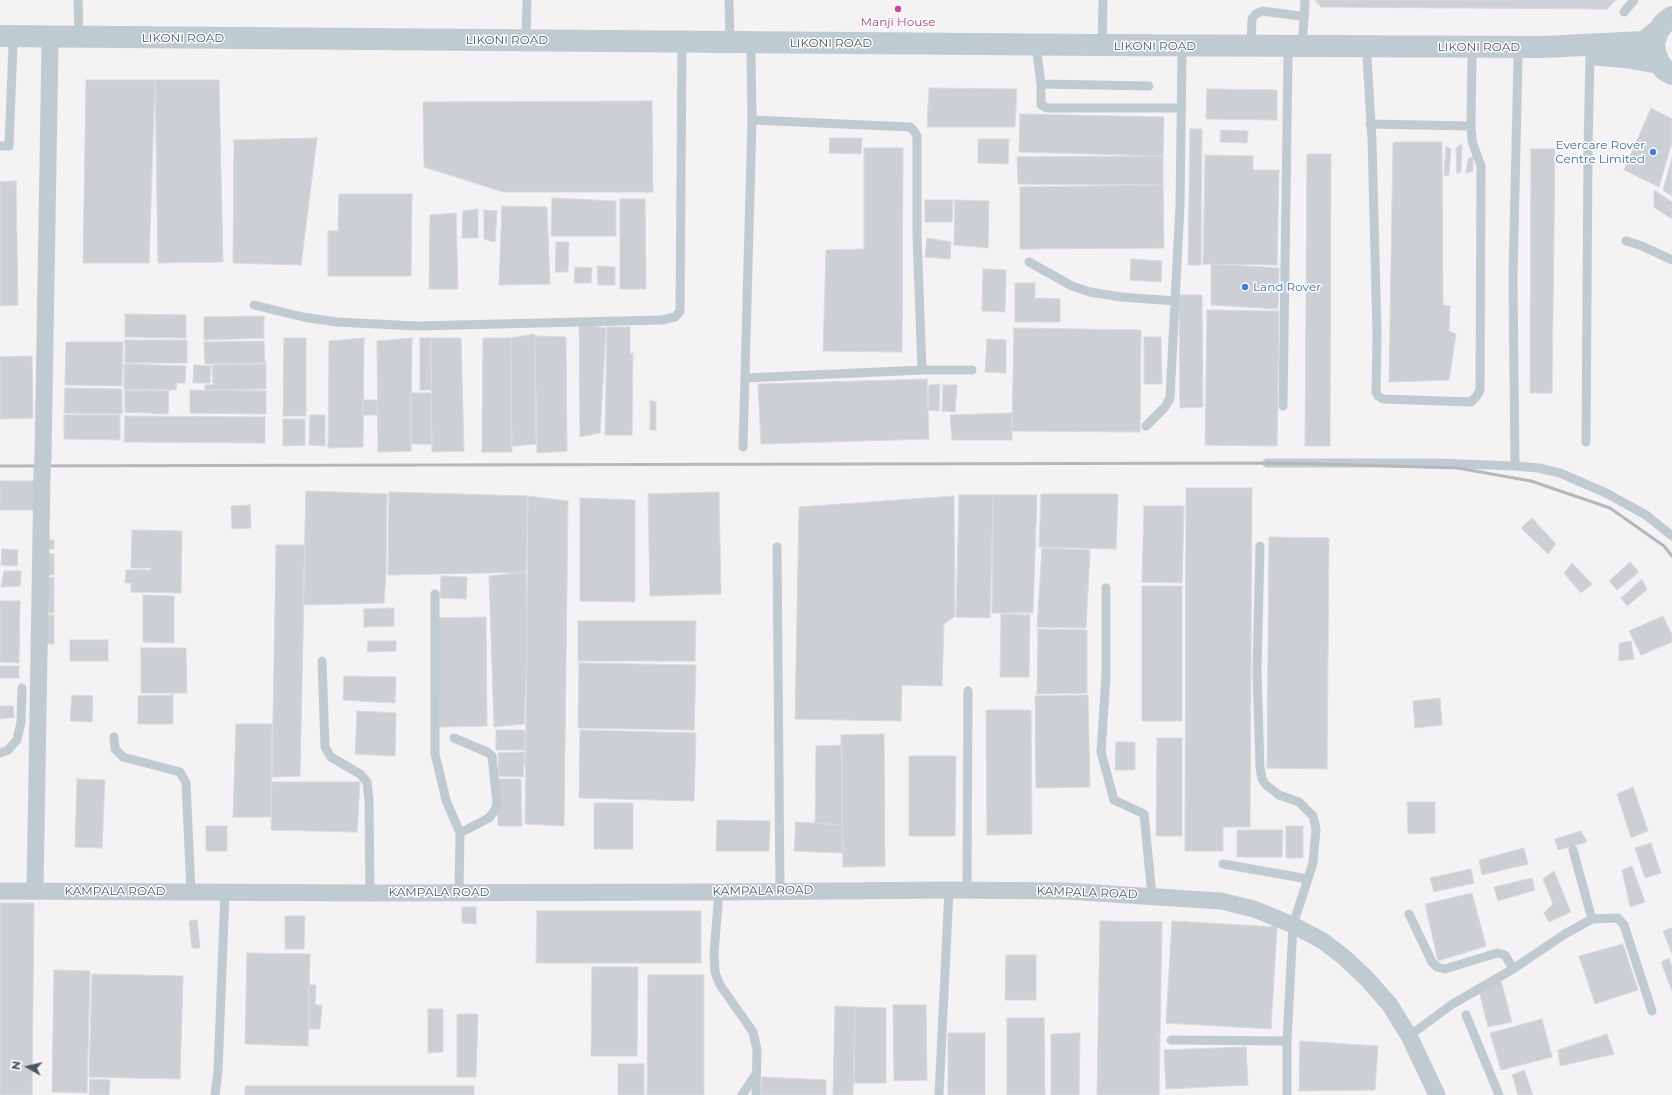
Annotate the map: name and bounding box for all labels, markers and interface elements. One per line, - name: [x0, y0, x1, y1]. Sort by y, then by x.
- marker: Manji House: [893, 4, 903, 14]
- place label: Manji House: [861, 15, 935, 29]
- street label: LIKONI ROAD: [142, 31, 224, 45]
- street label: LIKONI ROAD: [466, 33, 548, 47]
- street label: LIKONI ROAD: [790, 36, 872, 50]
- street label: LIKONI ROAD: [1114, 39, 1196, 53]
- street label: LIKONI ROAD: [1438, 40, 1520, 54]
- place label: Evercare Rover Centre Limited: [1555, 138, 1645, 166]
- marker: Evercare Rover Centre Limited: [1648, 147, 1658, 157]
- place label: Land Rover: [1253, 280, 1321, 294]
- marker: Land Rover: [1240, 282, 1250, 292]
- street label: KAMPALA ROAD: [712, 883, 814, 899]
- street label: KAMPALA ROAD: [65, 884, 165, 898]
- street label: KAMPALA ROAD: [1036, 884, 1138, 902]
- street label: KAMPALA ROAD: [389, 885, 489, 899]
- north arrow: [8, 1047, 48, 1087]
- text: N: [9, 1060, 24, 1071]

